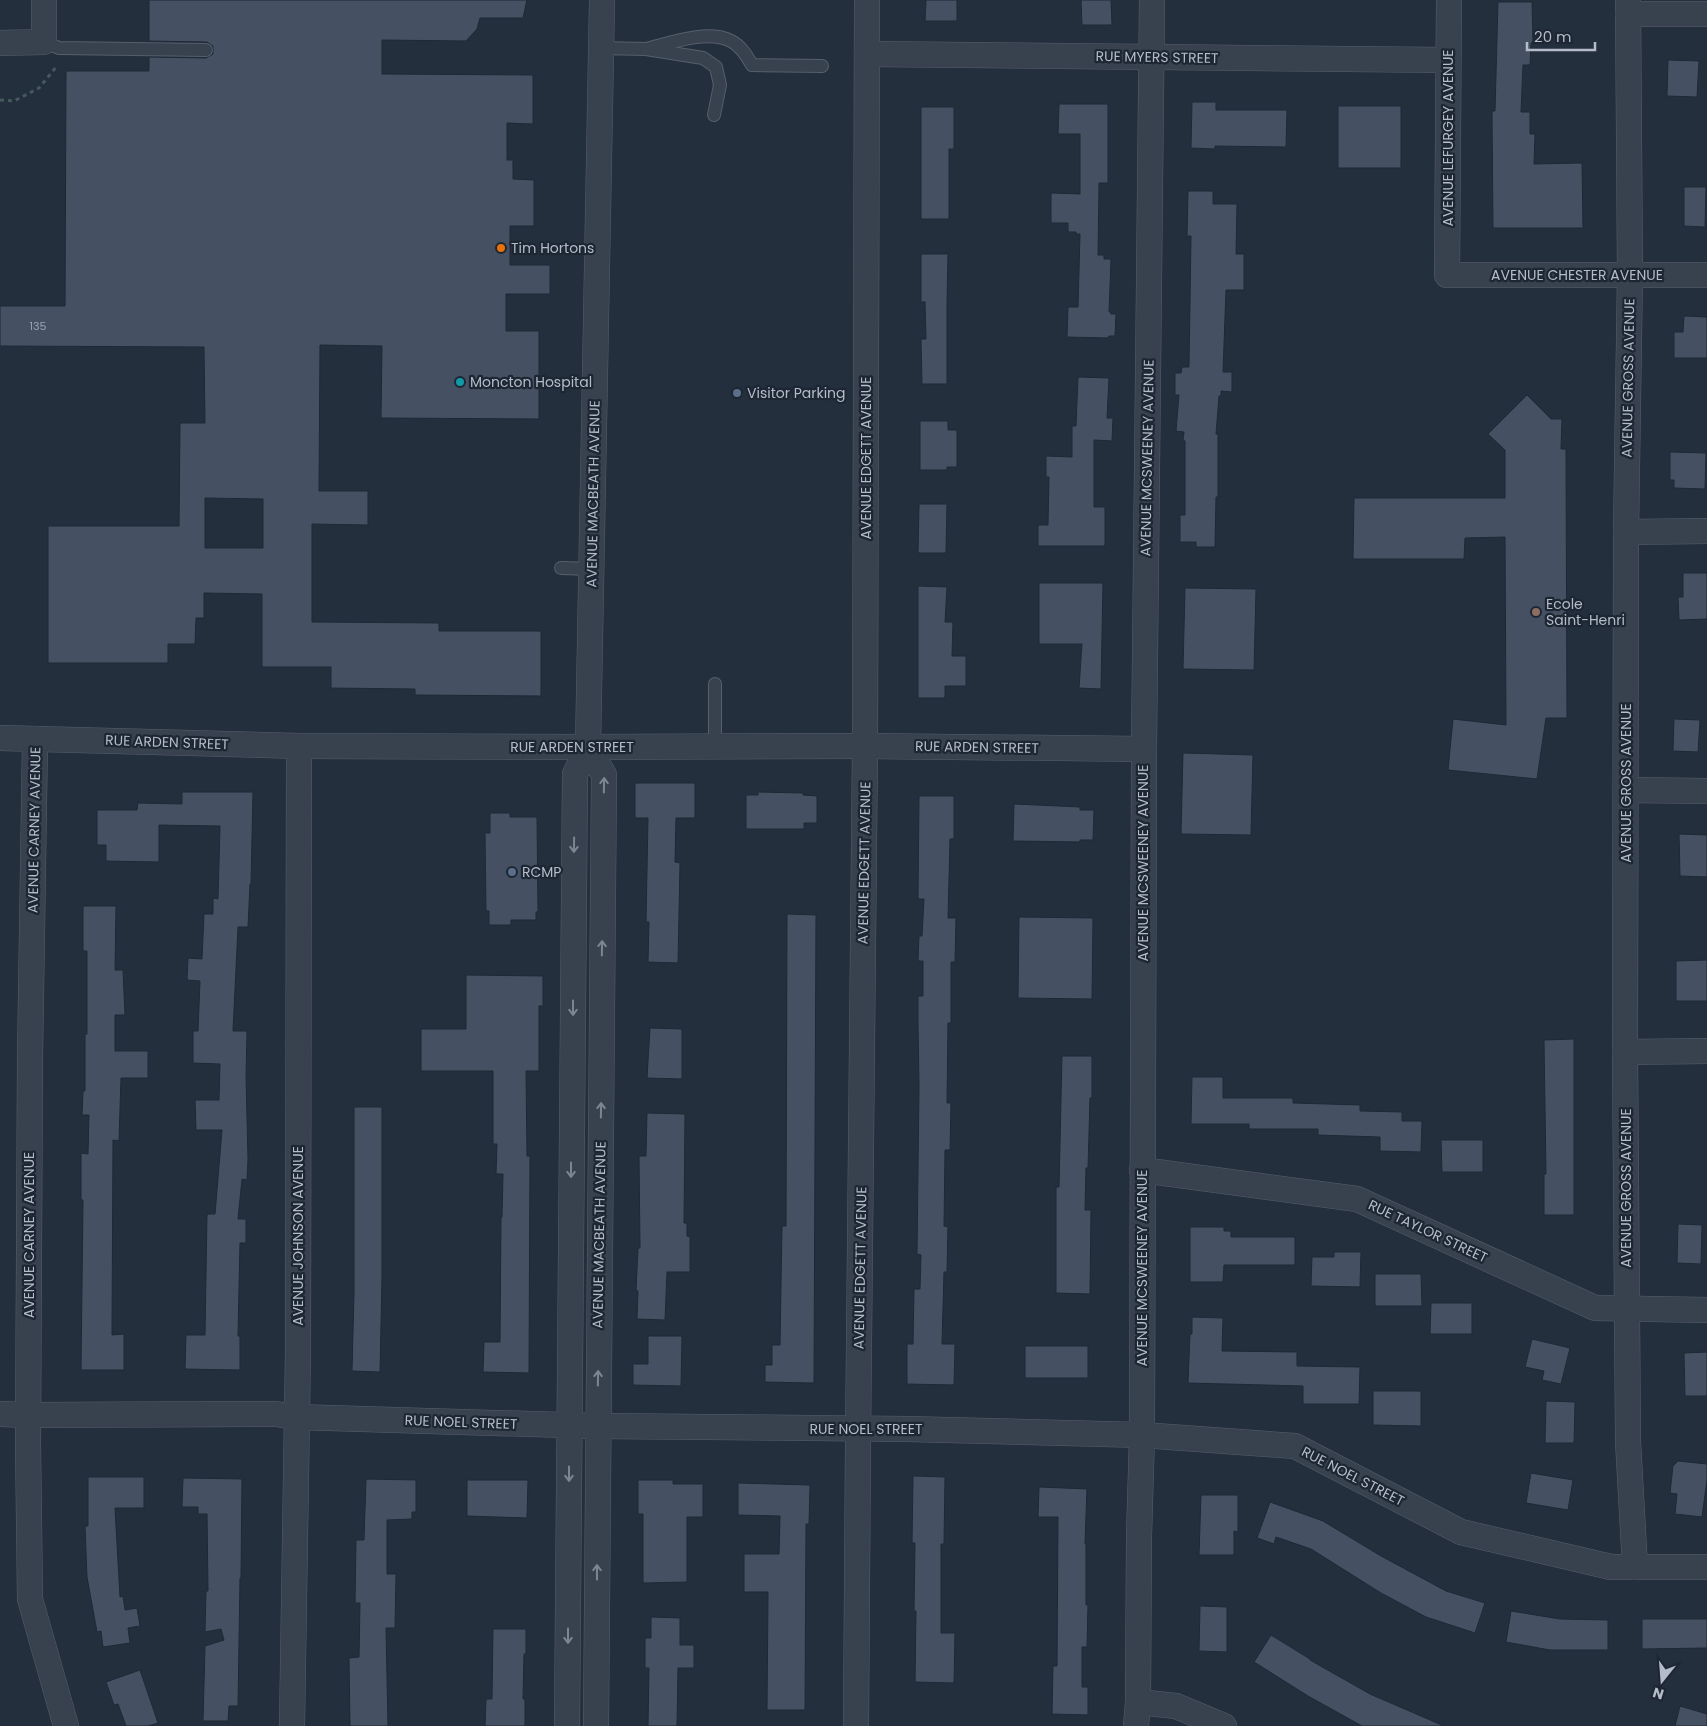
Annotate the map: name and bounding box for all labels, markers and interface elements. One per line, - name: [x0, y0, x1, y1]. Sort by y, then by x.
- scale bar: [1527, 20, 1594, 52]
- text: 20 m: [1534, 26, 1572, 47]
- street label: RUE MYERS STREET: [1095, 46, 1219, 68]
- street label: AVENUE LEFURGEY AVENUE: [1438, 49, 1458, 227]
- place label: Tim Hortons: [511, 238, 594, 258]
- marker: Tim Hortons: [495, 242, 507, 254]
- street label: AVENUE CHESTER AVENUE: [1491, 265, 1663, 285]
- street label: AVENUE GROSS AVENUE: [1617, 298, 1639, 458]
- house number: 135: [30, 318, 47, 334]
- street label: AVENUE MCSWEENEY AVENUE: [1135, 359, 1159, 557]
- place label: Moncton Hospital: [470, 372, 592, 392]
- marker: Moncton Hospital: [454, 376, 466, 388]
- street label: AVENUE EDGETT AVENUE: [856, 377, 876, 539]
- place label: Visitor Parking: [747, 383, 846, 403]
- marker: Visitor Parking: [731, 387, 743, 399]
- street label: AVENUE MACBEATH AVENUE: [581, 400, 605, 588]
- place label: Ecole Saint-Henri: [1546, 594, 1625, 630]
- marker: Ecole Saint-Henri: [1530, 606, 1542, 618]
- street label: AVENUE GROSS AVENUE: [1616, 703, 1636, 863]
- street label: RUE ARDEN STREET: [105, 730, 230, 754]
- street label: RUE ARDEN STREET: [915, 736, 1039, 758]
- street label: RUE ARDEN STREET: [510, 737, 634, 757]
- street label: AVENUE CARNEY AVENUE: [23, 747, 45, 913]
- street label: AVENUE MCSWEENEY AVENUE: [1133, 765, 1153, 961]
- one-way arrow: [599, 777, 609, 794]
- street label: AVENUE EDGETT AVENUE: [853, 781, 875, 945]
- one-way arrow: [569, 836, 579, 853]
- place label: RCMP: [522, 862, 561, 882]
- marker: RCMP: [506, 866, 518, 878]
- one-way arrow: [597, 940, 607, 956]
- one-way arrow: [568, 999, 577, 1015]
- one-way arrow: [596, 1102, 606, 1118]
- street label: AVENUE GROSS AVENUE: [1616, 1108, 1636, 1268]
- street label: AVENUE MACBEATH AVENUE: [587, 1141, 611, 1329]
- street label: AVENUE JOHNSON AVENUE: [288, 1146, 308, 1326]
- street label: AVENUE CARNEY AVENUE: [19, 1152, 39, 1318]
- one-way arrow: [566, 1162, 576, 1178]
- street label: AVENUE MCSWEENEY AVENUE: [1132, 1170, 1152, 1366]
- street label: AVENUE EDGETT AVENUE: [849, 1186, 871, 1350]
- street label: RUE TAYLOR STREET: [1365, 1195, 1491, 1268]
- one-way arrow: [593, 1370, 603, 1386]
- street label: RUE NOEL STREET: [404, 1410, 518, 1434]
- street label: RUE NOEL STREET: [810, 1419, 923, 1439]
- street label: RUE NOEL STREET: [1298, 1441, 1408, 1511]
- one-way arrow: [564, 1466, 574, 1482]
- one-way arrow: [592, 1565, 602, 1581]
- one-way arrow: [563, 1628, 573, 1644]
- north arrow: [1637, 1656, 1687, 1706]
- text: N: [1650, 1682, 1666, 1705]

